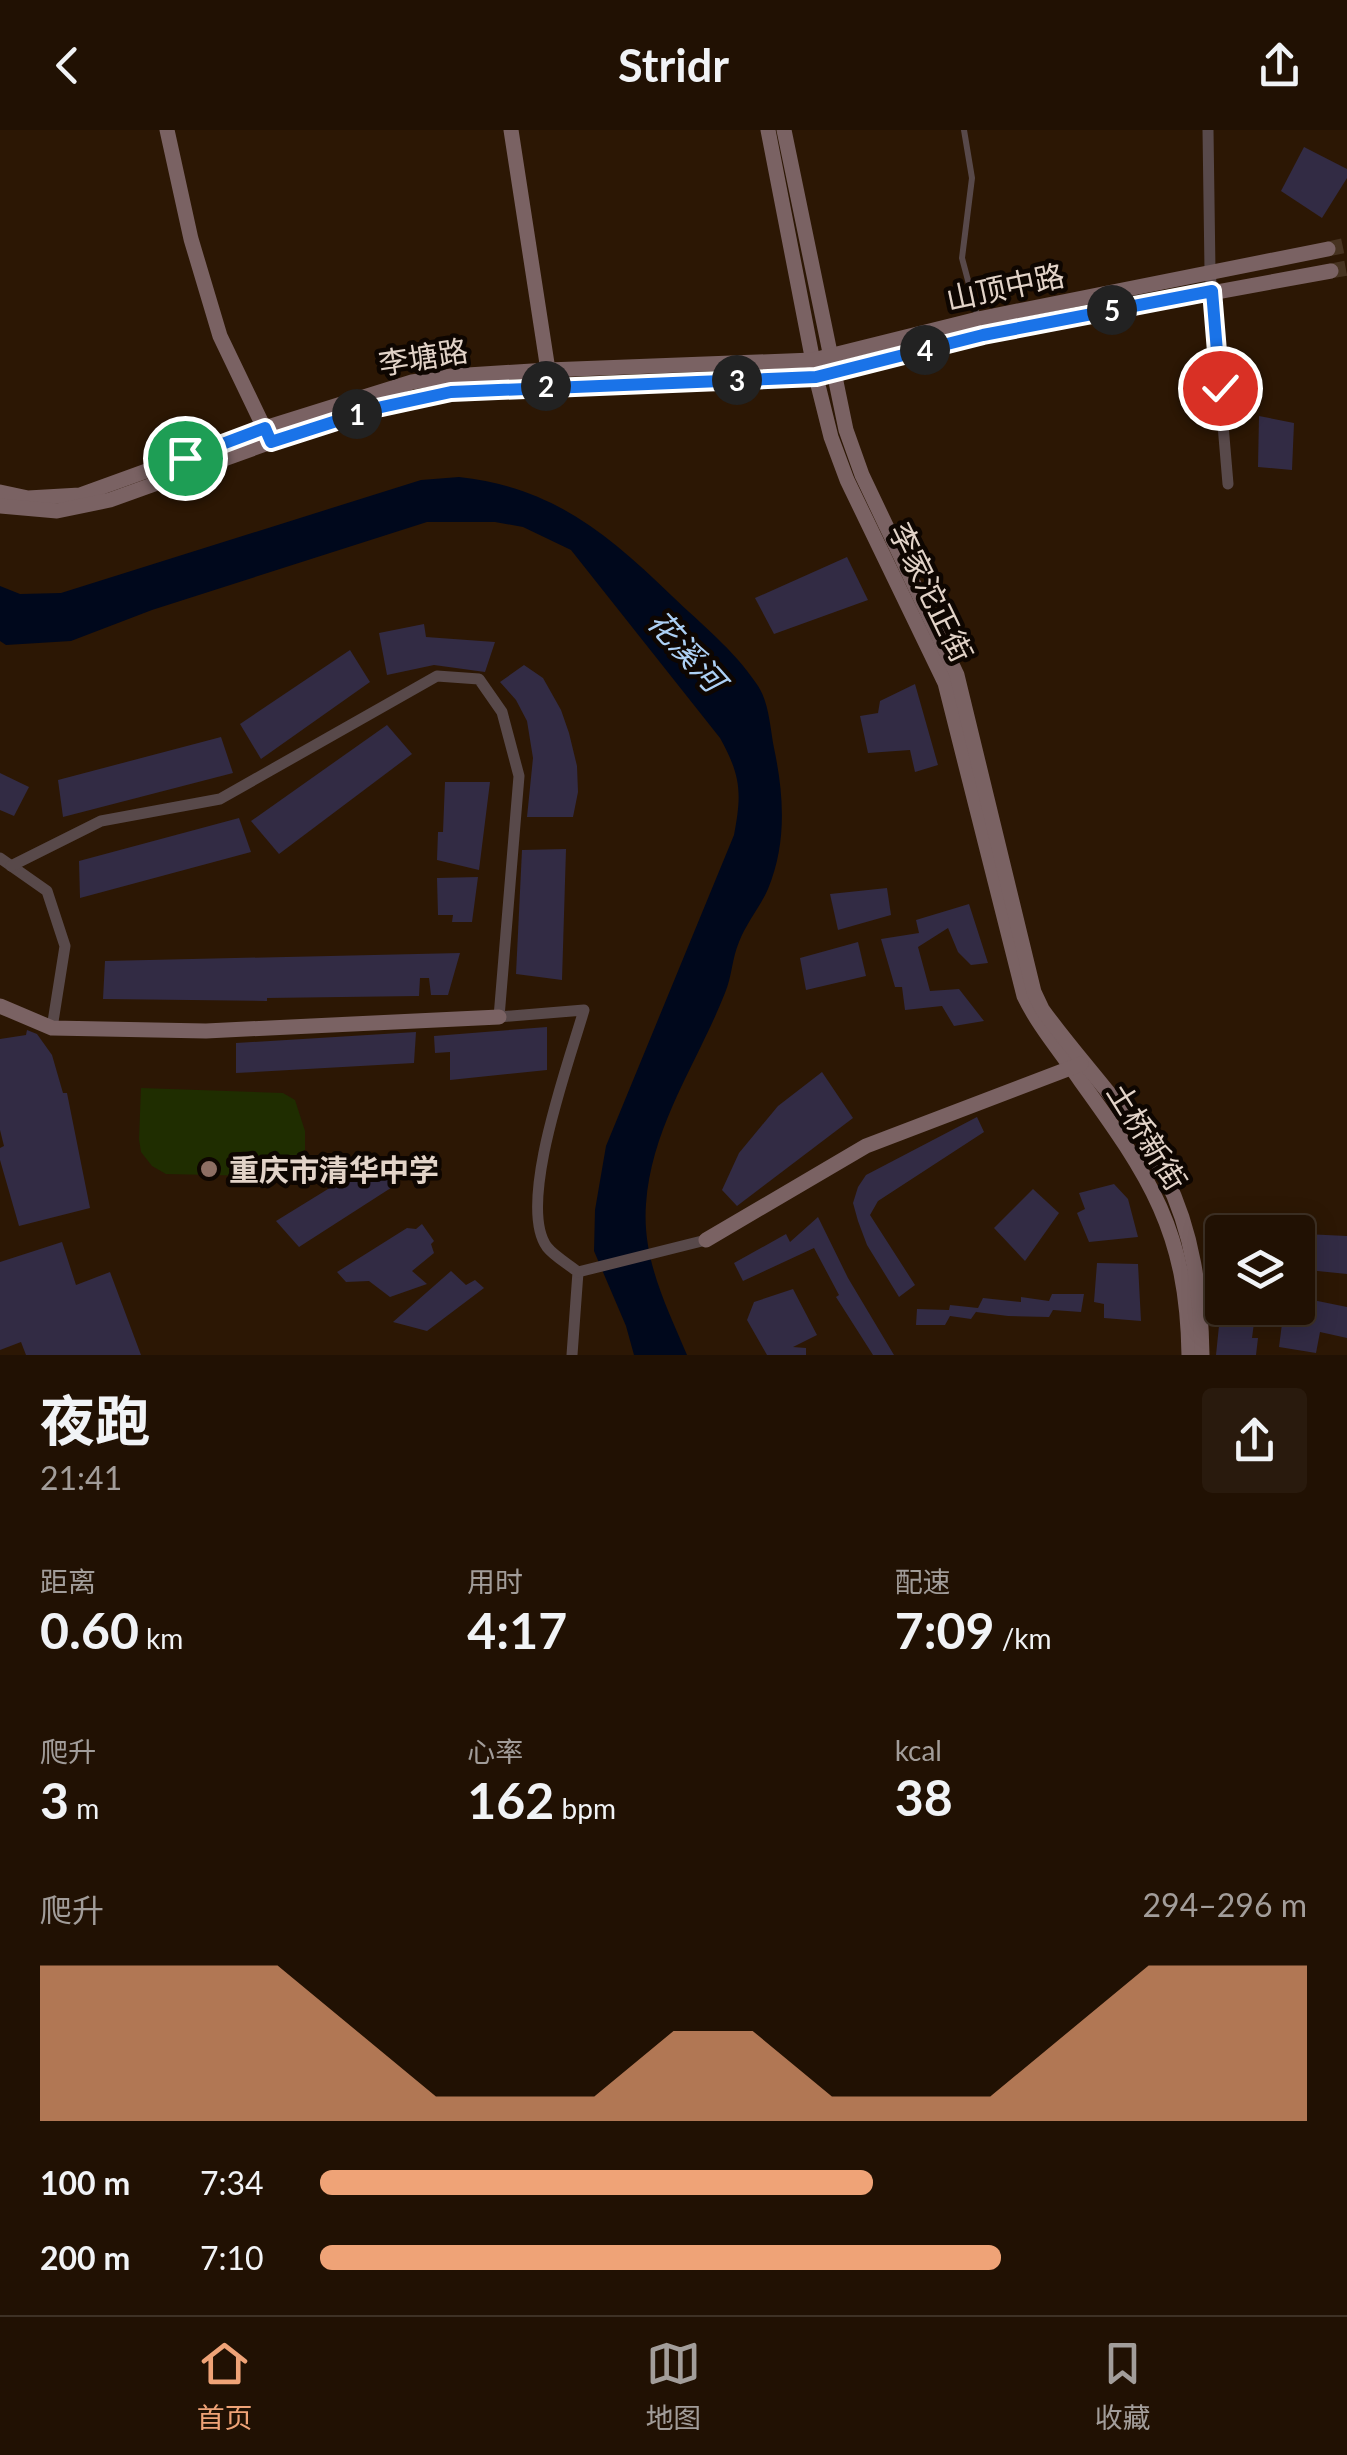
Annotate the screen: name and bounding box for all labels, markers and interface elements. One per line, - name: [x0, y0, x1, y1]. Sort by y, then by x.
- icon: back: [40, 38, 95, 93]
- text: Stridr: [618, 38, 729, 92]
- icon: share: [1252, 38, 1307, 93]
- street label: 山顶中路: [943, 256, 1067, 316]
- pin: 5: [1087, 285, 1137, 335]
- text: 5: [1104, 293, 1120, 327]
- pin: 4: [900, 325, 950, 375]
- street label: 李塘路: [376, 331, 470, 381]
- text: 4: [917, 333, 933, 367]
- pin: [1178, 346, 1263, 431]
- pin: 3: [712, 355, 762, 405]
- pin: 2: [521, 361, 571, 411]
- icon: check: [1193, 361, 1248, 416]
- text: 3: [729, 363, 745, 397]
- text: 2: [538, 369, 554, 403]
- pin: 1: [332, 389, 382, 439]
- text: 1: [349, 397, 365, 431]
- pin: [143, 416, 228, 501]
- icon: arrive: [158, 431, 213, 486]
- street label: 李家沱正街: [883, 517, 981, 667]
- water label: 花溪河: [640, 601, 738, 703]
- street label: 土桥新街: [1101, 1076, 1195, 1196]
- place label: 重庆市清华中学: [229, 1151, 439, 1187]
- marker: 重庆市清华中学: [198, 1158, 220, 1180]
- map controls: [1205, 1215, 1315, 1325]
- button: layers: [1205, 1215, 1315, 1325]
- text: 夜跑: [40, 1387, 150, 1453]
- button: share: [1202, 1388, 1307, 1493]
- text: 21:41: [40, 1458, 122, 1497]
- text: 距离: [40, 1564, 96, 1598]
- text: 用时: [467, 1564, 523, 1598]
- text: 配速: [895, 1564, 951, 1598]
- text: 0.60: [40, 1600, 139, 1660]
- text: 4:17: [467, 1600, 567, 1660]
- text: 7:09: [895, 1600, 995, 1660]
- text: km: [139, 1621, 183, 1655]
- text: /km: [995, 1621, 1052, 1655]
- text: kcal: [895, 1733, 942, 1767]
- text: 爬升: [40, 1734, 96, 1768]
- text: 心率: [467, 1734, 523, 1768]
- text: 38: [895, 1767, 953, 1827]
- text: 3: [40, 1770, 69, 1830]
- text: 162: [467, 1770, 554, 1830]
- text: m: [69, 1791, 99, 1825]
- text: bpm: [554, 1791, 616, 1825]
- text: 294–296 m: [1143, 1885, 1307, 1924]
- text: 爬升: [40, 1890, 104, 1929]
- text: 100 m: [40, 2163, 130, 2202]
- text: 7:34: [200, 2163, 264, 2202]
- text: 200 m: [40, 2238, 130, 2277]
- text: 7:10: [200, 2238, 264, 2277]
- tab: 首页: [196, 2336, 253, 2436]
- tab: 地图: [645, 2336, 702, 2436]
- tab: 收藏: [1094, 2336, 1151, 2436]

